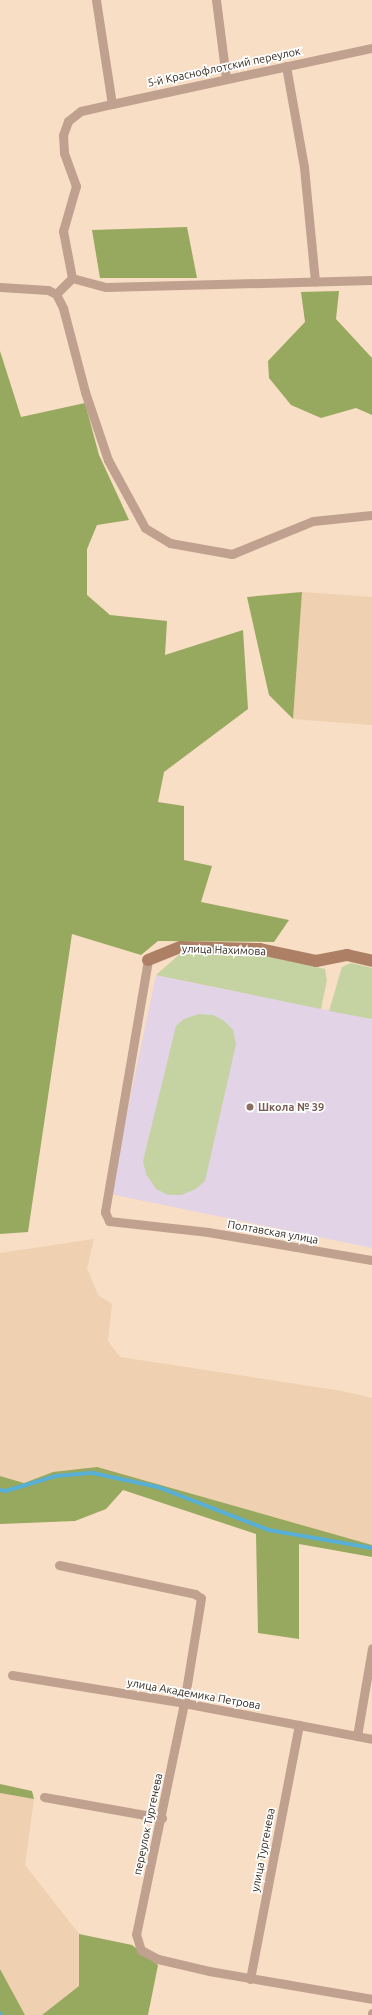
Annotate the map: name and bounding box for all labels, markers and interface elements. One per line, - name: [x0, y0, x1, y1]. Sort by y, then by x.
- street label: 5-й Краснофлотский переулок: [146, 44, 302, 90]
- street label: улица Нахимова: [182, 942, 266, 958]
- place label: Школа № 39: [258, 1100, 324, 1114]
- marker: Школа № 39: [245, 1102, 255, 1112]
- street label: Полтавская улица: [227, 1218, 319, 1246]
- street label: улица Академика Петрова: [126, 1676, 262, 1712]
- street label: переулок Тургенева: [131, 1772, 165, 1876]
- street label: улица Тургенева: [248, 1807, 278, 1893]

